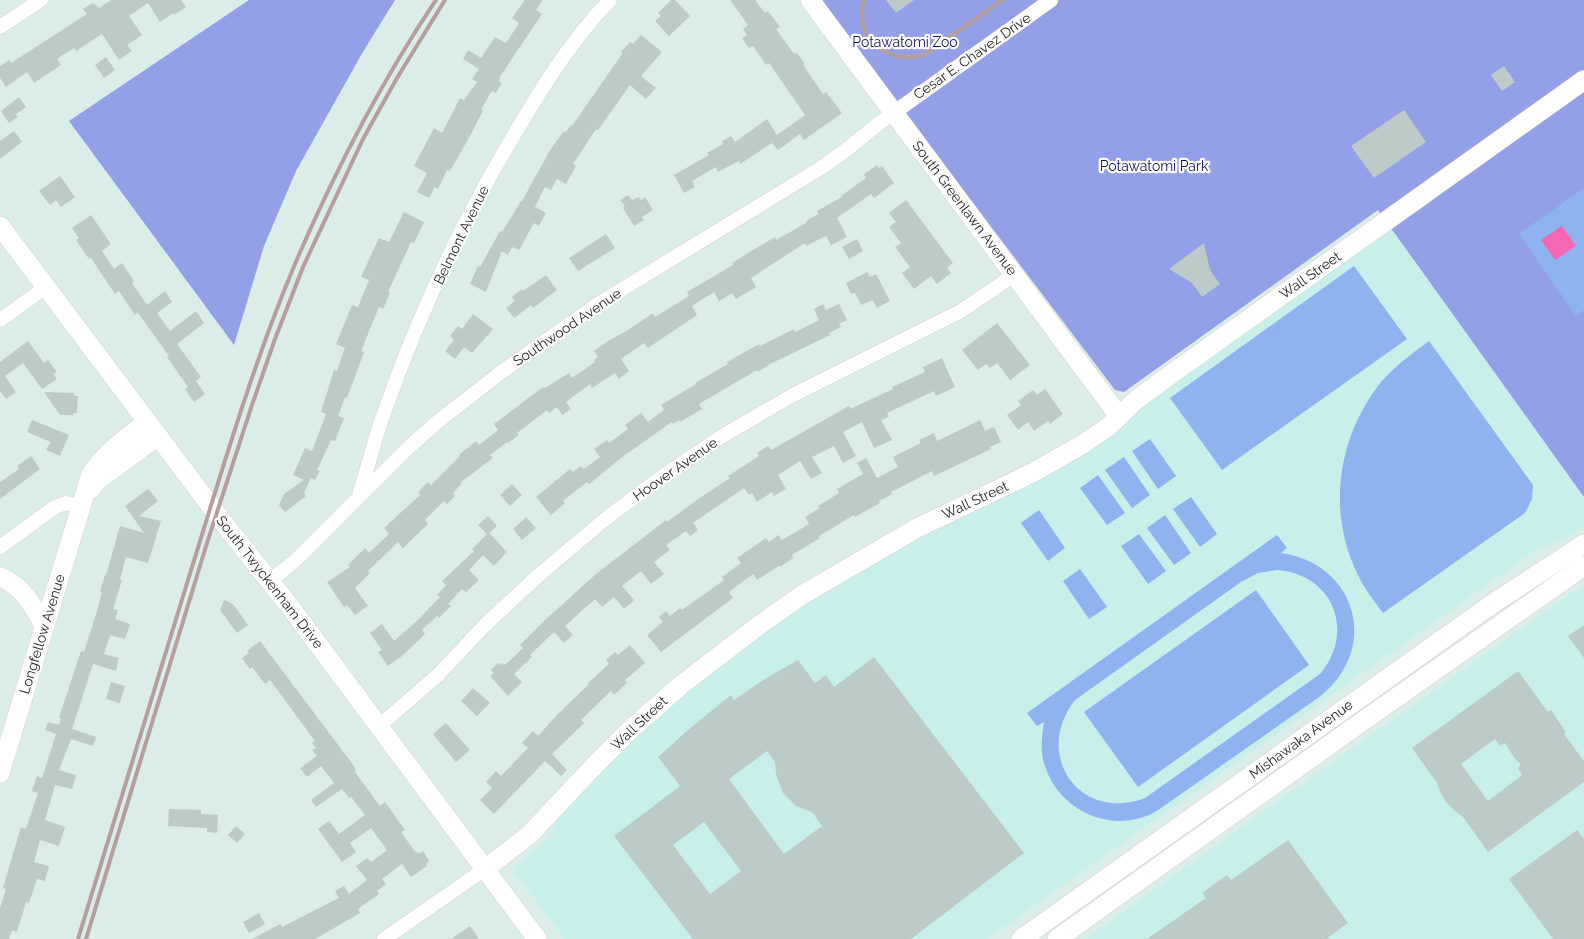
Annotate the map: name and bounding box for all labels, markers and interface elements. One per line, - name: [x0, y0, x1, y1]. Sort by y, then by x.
- street label: Cesar E. Chavez Drive: [910, 9, 1034, 103]
- park label: Potawatomi Zoo: [852, 34, 958, 50]
- street label: South Greenlawn Avenue: [909, 138, 1021, 278]
- park label: Potawatomi Park: [1100, 158, 1209, 174]
- street label: Belmont Avenue: [430, 183, 492, 287]
- street label: Wall Street: [1276, 248, 1344, 302]
- street label: Southwood Avenue: [510, 285, 624, 369]
- street label: Hoover Avenue: [630, 434, 720, 504]
- street label: Wall Street: [939, 478, 1011, 522]
- street label: South Twyckenham Drive: [213, 512, 327, 652]
- street label: Longfellow Avenue: [16, 572, 68, 696]
- street label: Wall Street: [608, 693, 671, 753]
- street label: Mishawaka Avenue: [1246, 696, 1356, 782]

